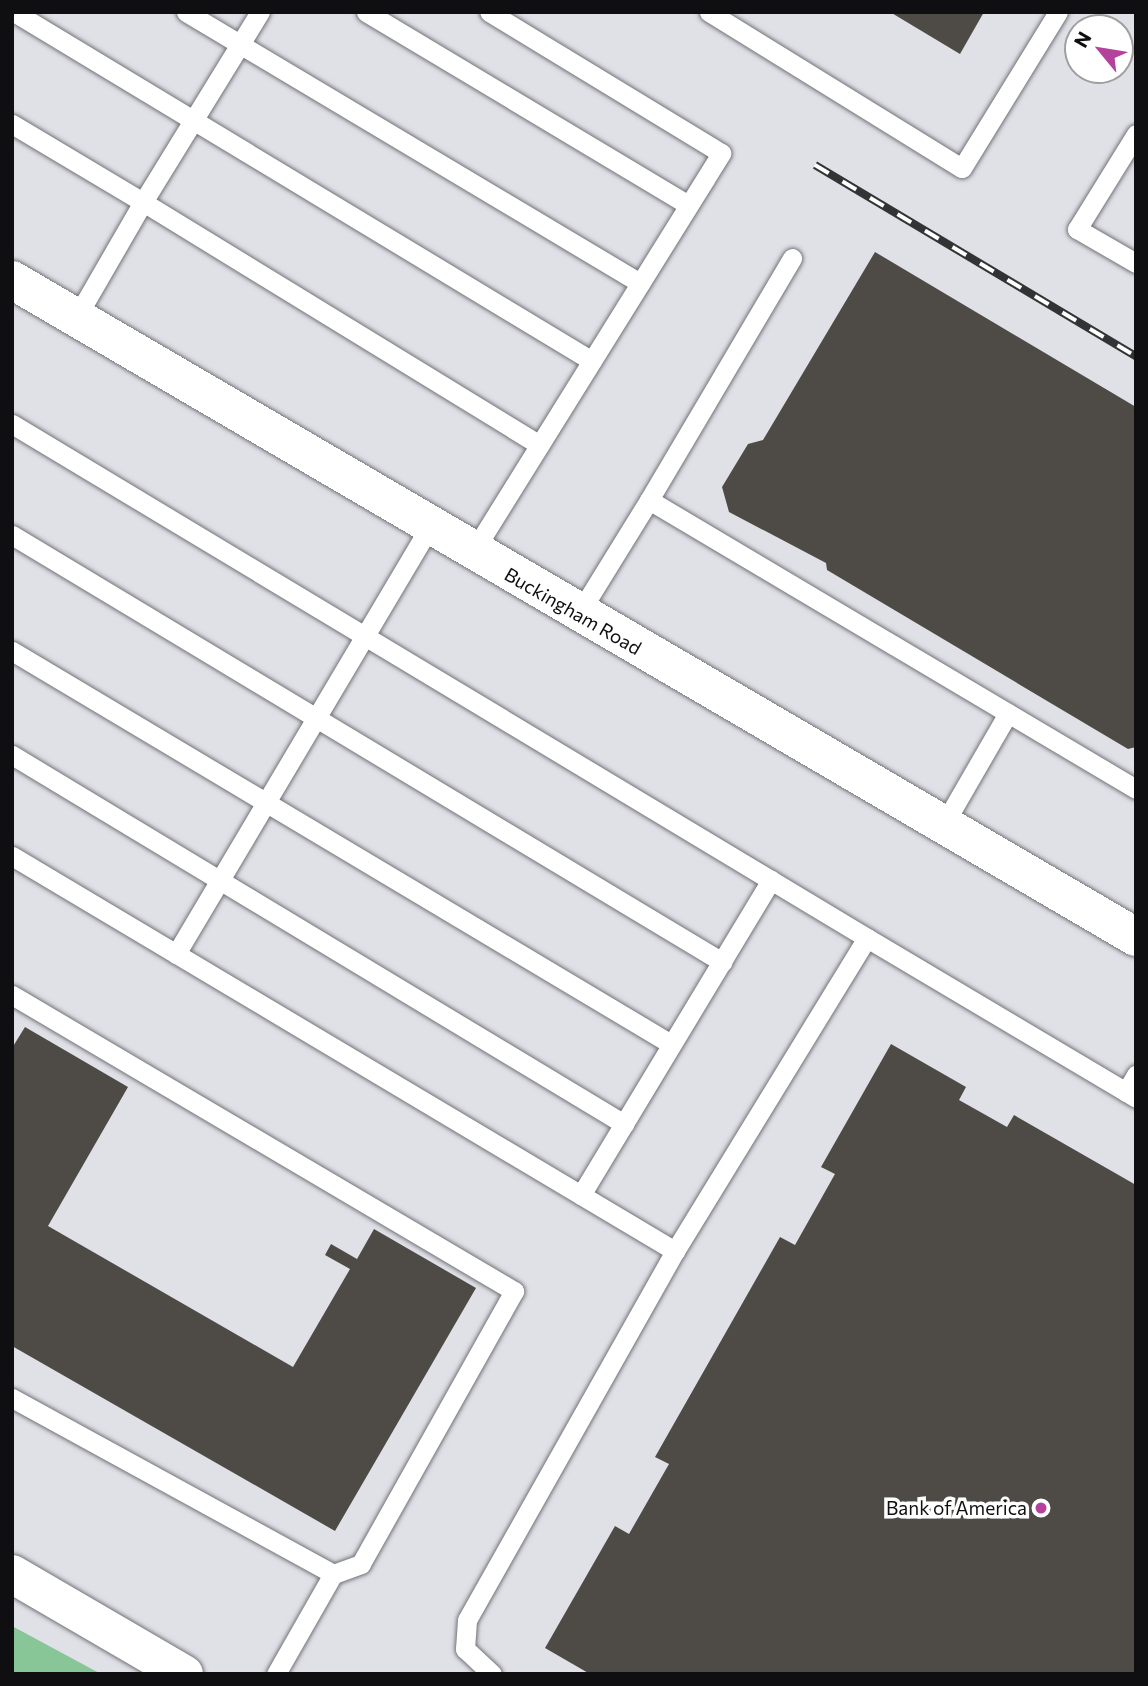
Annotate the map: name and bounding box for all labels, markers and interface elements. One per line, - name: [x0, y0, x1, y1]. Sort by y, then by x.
- north arrow: [1064, 14, 1134, 84]
- text: N: [1069, 27, 1096, 51]
- street label: Buckingham Road: [501, 563, 645, 659]
- place label: Bank of America: [886, 1497, 1027, 1519]
- marker: Bank of America: [1033, 1500, 1049, 1516]

